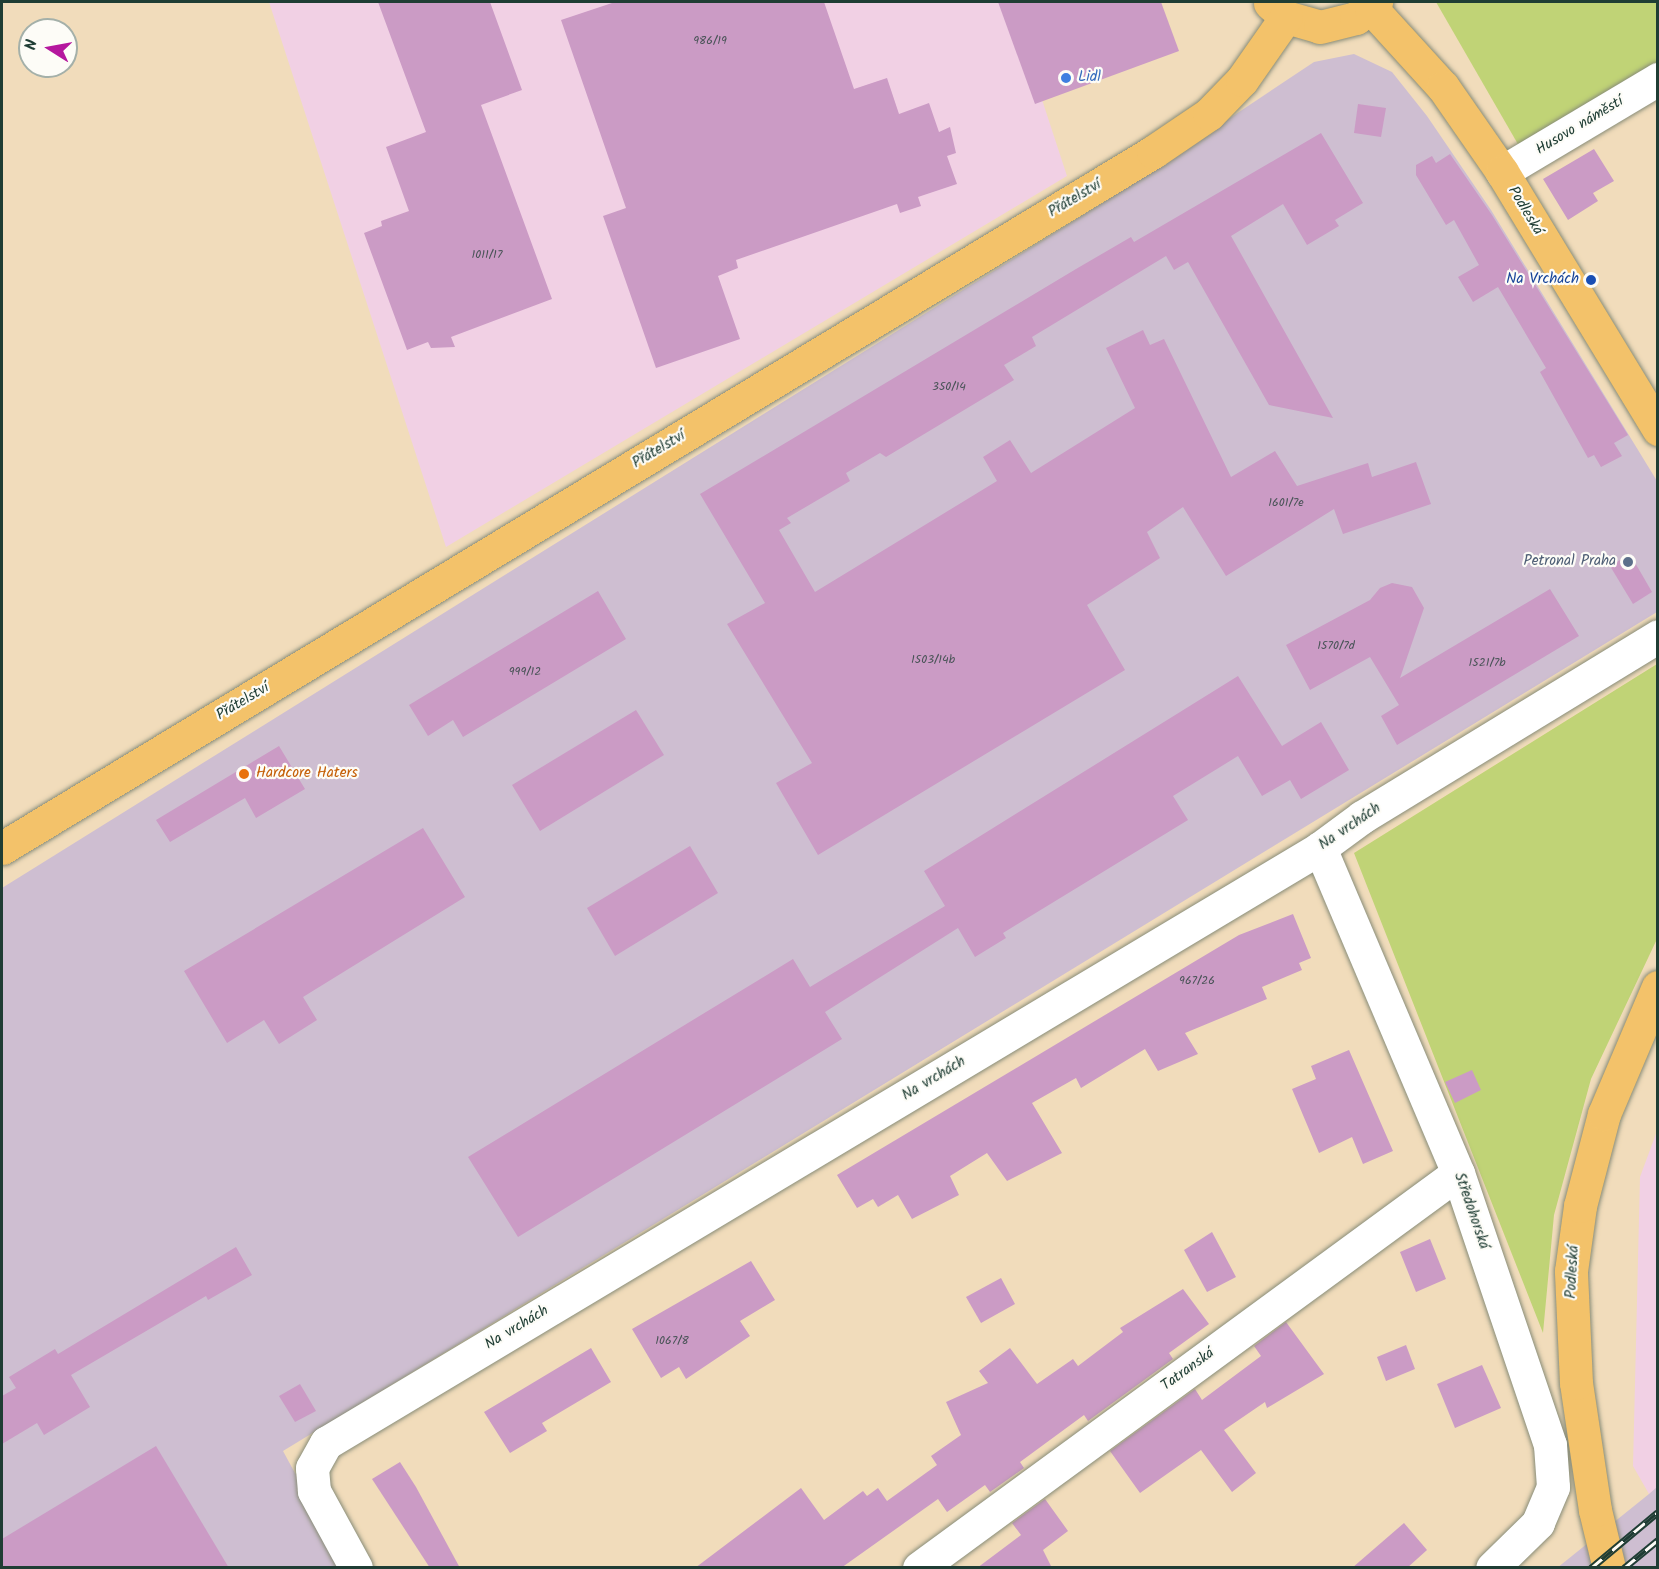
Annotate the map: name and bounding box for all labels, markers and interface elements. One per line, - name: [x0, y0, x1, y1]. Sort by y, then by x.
- north arrow: [18, 18, 78, 78]
- house number: 986/19: [693, 34, 727, 48]
- text: N: [19, 38, 45, 52]
- place label: Lidl: [1078, 69, 1101, 87]
- marker: Lidl: [1059, 71, 1073, 85]
- street label: Husovo náměstí: [1533, 93, 1627, 159]
- street label: Přátelství: [1045, 176, 1105, 222]
- street label: Podleská: [1504, 183, 1546, 239]
- house number: 1011/17: [472, 248, 502, 262]
- place label: Na Vrchách: [1506, 271, 1579, 289]
- marker: Na Vrchách: [1584, 273, 1598, 287]
- house number: 350/14: [932, 380, 966, 394]
- street label: Přátelství: [629, 427, 689, 473]
- house number: 1601/7e: [1268, 496, 1304, 510]
- place label: Petronal Praha: [1524, 553, 1616, 571]
- marker: Petronal Praha: [1621, 555, 1635, 569]
- house number: 1570/7d: [1317, 639, 1355, 653]
- house number: 1503/14b: [911, 653, 955, 667]
- house number: 1521/7b: [1468, 656, 1506, 670]
- house number: 999/12: [509, 665, 541, 679]
- street label: Přátelství: [213, 679, 273, 725]
- place label: Hardcore Haters: [256, 765, 358, 783]
- marker: Hardcore Haters: [237, 767, 251, 781]
- street label: Na vrchách: [1316, 800, 1384, 854]
- house number: 967/26: [1179, 974, 1215, 988]
- street label: Na vrchách: [899, 1053, 969, 1105]
- street label: Středohorská: [1449, 1170, 1493, 1252]
- street label: Podleská: [1563, 1245, 1583, 1299]
- street label: Na vrchách: [482, 1302, 552, 1354]
- house number: 1067/8: [655, 1334, 689, 1348]
- street label: Tatranská: [1158, 1345, 1218, 1395]

